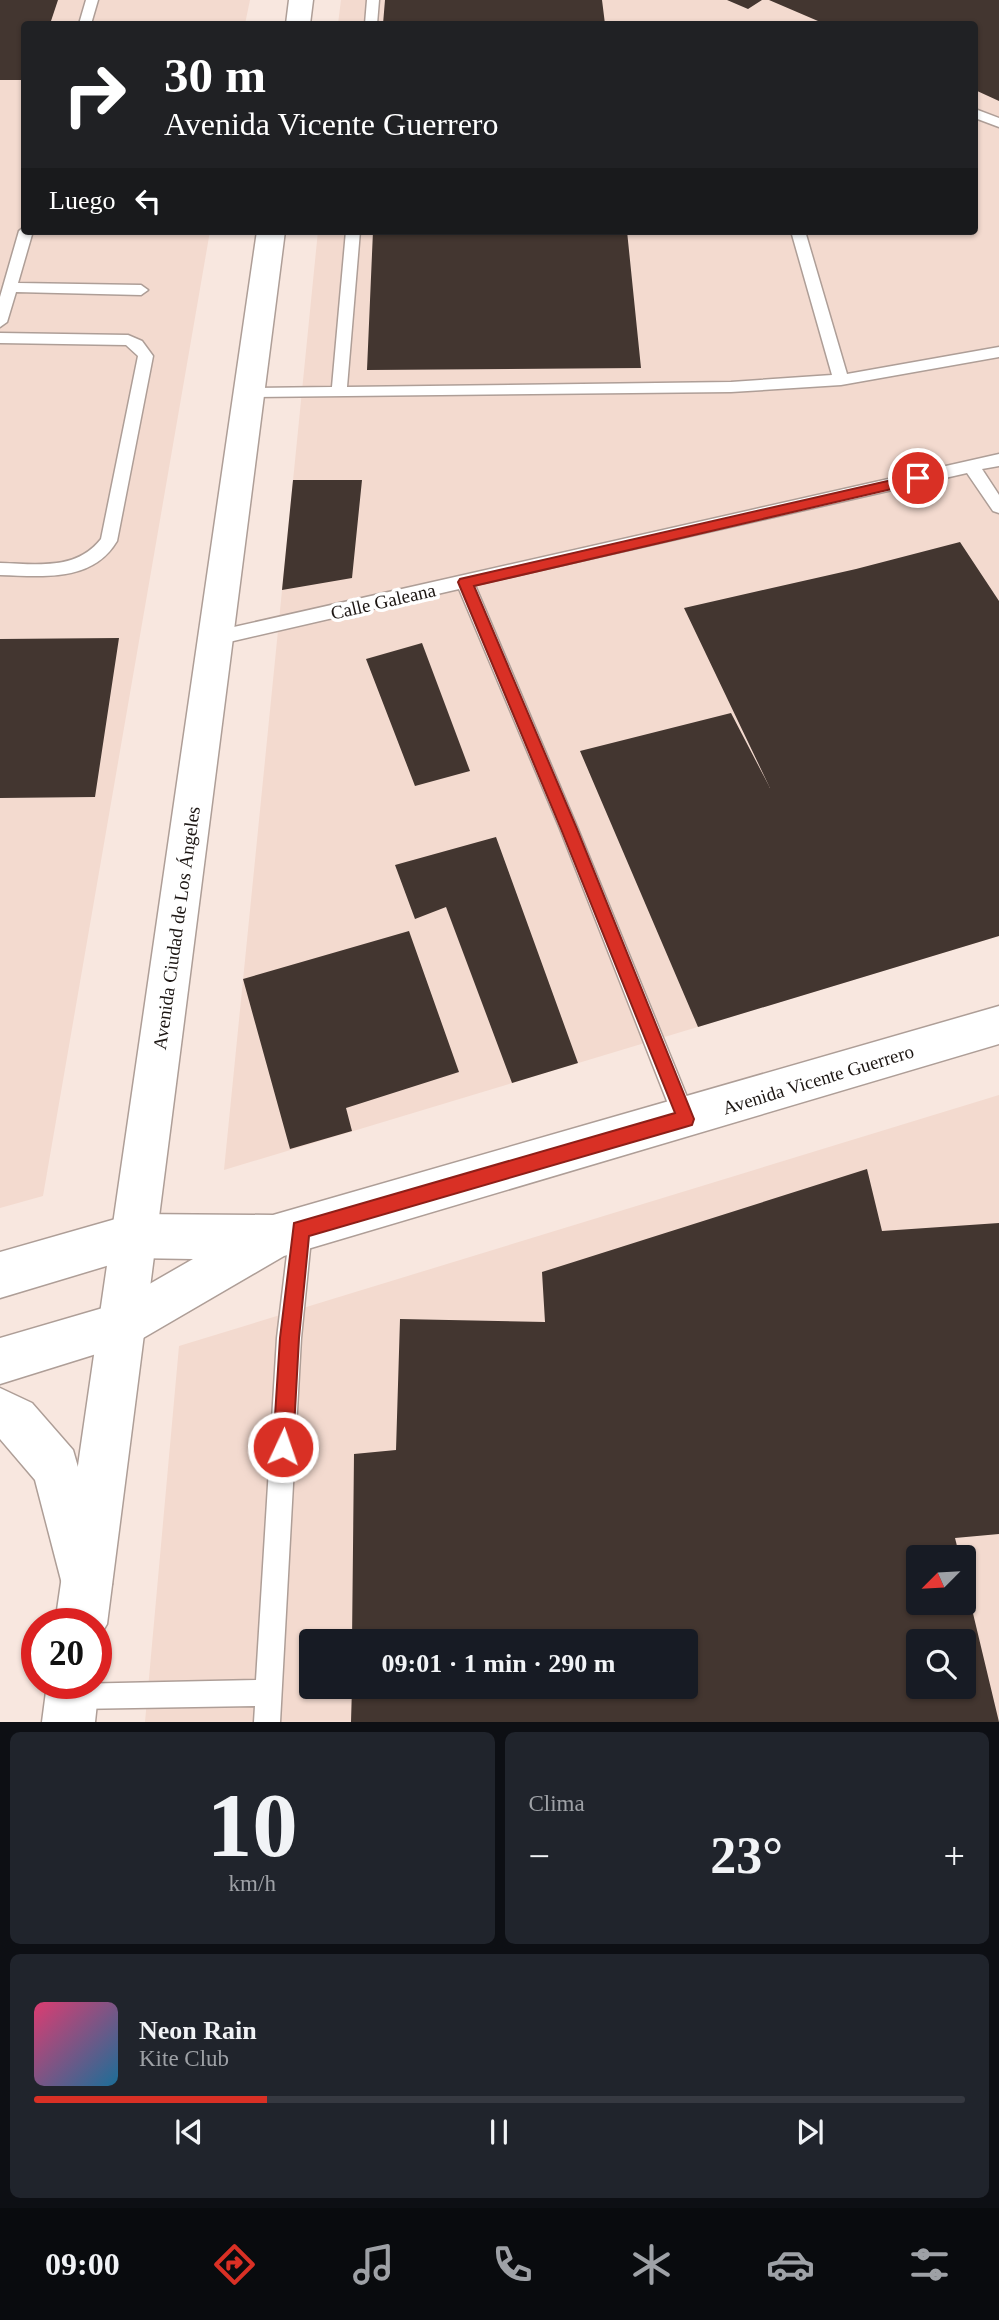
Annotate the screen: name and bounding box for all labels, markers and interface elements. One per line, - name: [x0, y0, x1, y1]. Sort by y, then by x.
- text: 30 m: [164, 48, 266, 103]
- icon: right: [49, 49, 140, 140]
- text: Avenida Vicente Guerrero: [164, 106, 499, 142]
- icon: left: [129, 182, 167, 220]
- text: Luego: [49, 186, 115, 215]
- pin: [888, 448, 948, 508]
- icon: arrive: [899, 459, 937, 497]
- street label: Calle Galeana: [329, 579, 438, 624]
- street label: Avenida Ciudad de Los Ángeles: [149, 805, 204, 1051]
- street label: Avenida Vicente Guerrero: [720, 1040, 916, 1119]
- position arrow: [246, 1410, 320, 1484]
- north arrow: [906, 1545, 976, 1615]
- map controls: [906, 1545, 976, 1699]
- speed limit sign: 20: [21, 1608, 112, 1699]
- button: search: [906, 1629, 976, 1699]
- text: 09:01 · 1 min · 290 m: [382, 1649, 616, 1678]
- text: 10: [207, 1775, 298, 1876]
- text: Clima: [529, 1791, 585, 1816]
- text: 23°: [710, 1827, 783, 1884]
- text: −: [529, 1835, 550, 1877]
- text: +: [944, 1835, 965, 1877]
- text: km/h: [229, 1871, 276, 1896]
- text: Neon Rain: [139, 2016, 257, 2045]
- text: Kite Club: [139, 2046, 229, 2071]
- icon: previous: [170, 2113, 208, 2151]
- icon: pause: [480, 2113, 518, 2151]
- icon: next: [791, 2113, 829, 2151]
- icon: directions: [210, 2240, 259, 2289]
- icon: music: [349, 2240, 398, 2289]
- icon: phone: [488, 2240, 537, 2289]
- icon: climate: [627, 2240, 676, 2289]
- icon: car: [766, 2240, 815, 2289]
- icon: filters: [905, 2240, 954, 2289]
- text: 09:00: [45, 2246, 120, 2282]

